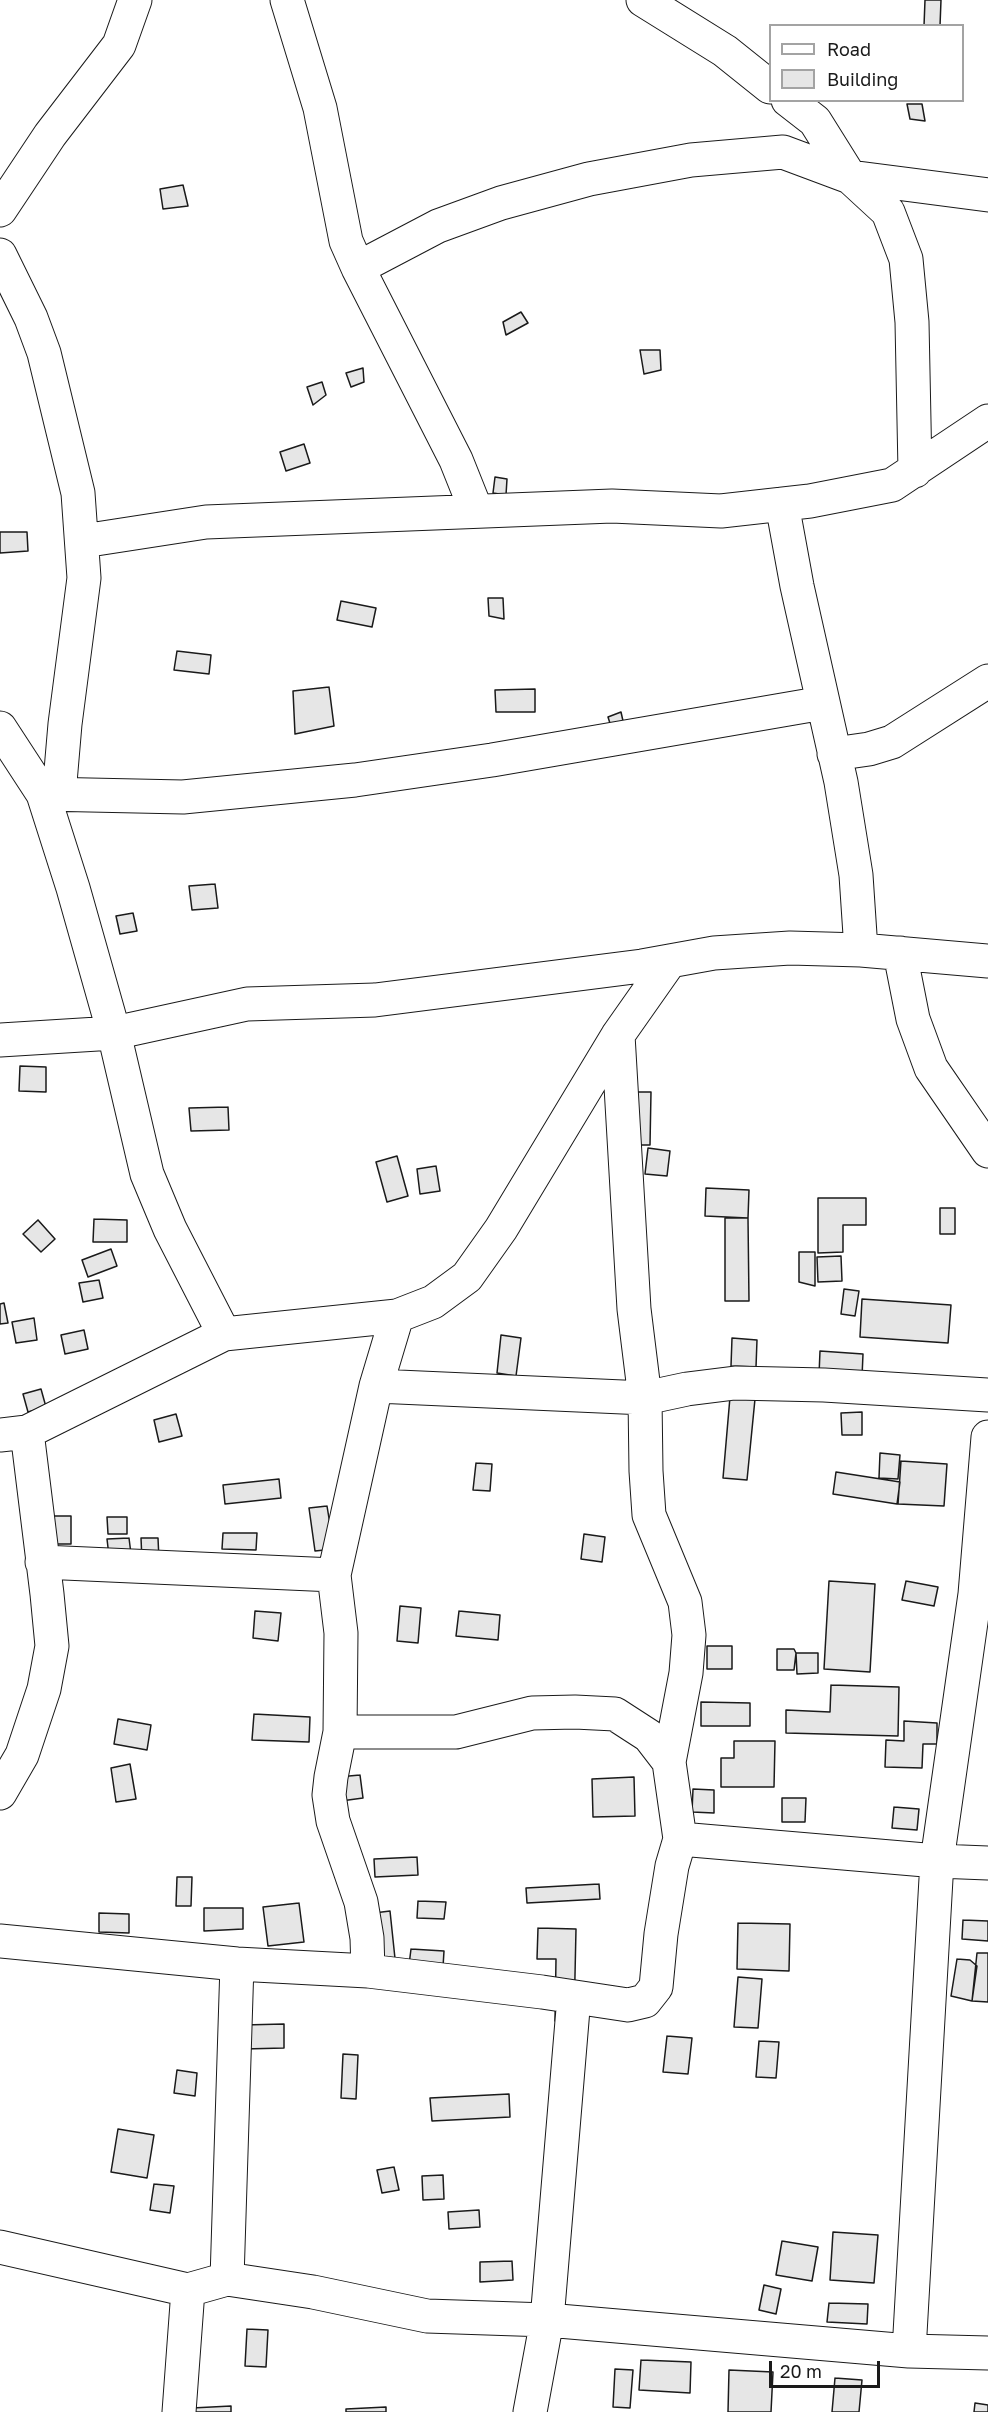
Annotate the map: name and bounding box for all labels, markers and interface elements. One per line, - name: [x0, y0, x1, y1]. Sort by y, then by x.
- legend: [769, 24, 964, 102]
- text: Road: [827, 38, 871, 60]
- text: Building: [827, 68, 898, 90]
- scale bar: [772, 2349, 883, 2387]
- text: 20 m: [780, 2360, 822, 2382]

